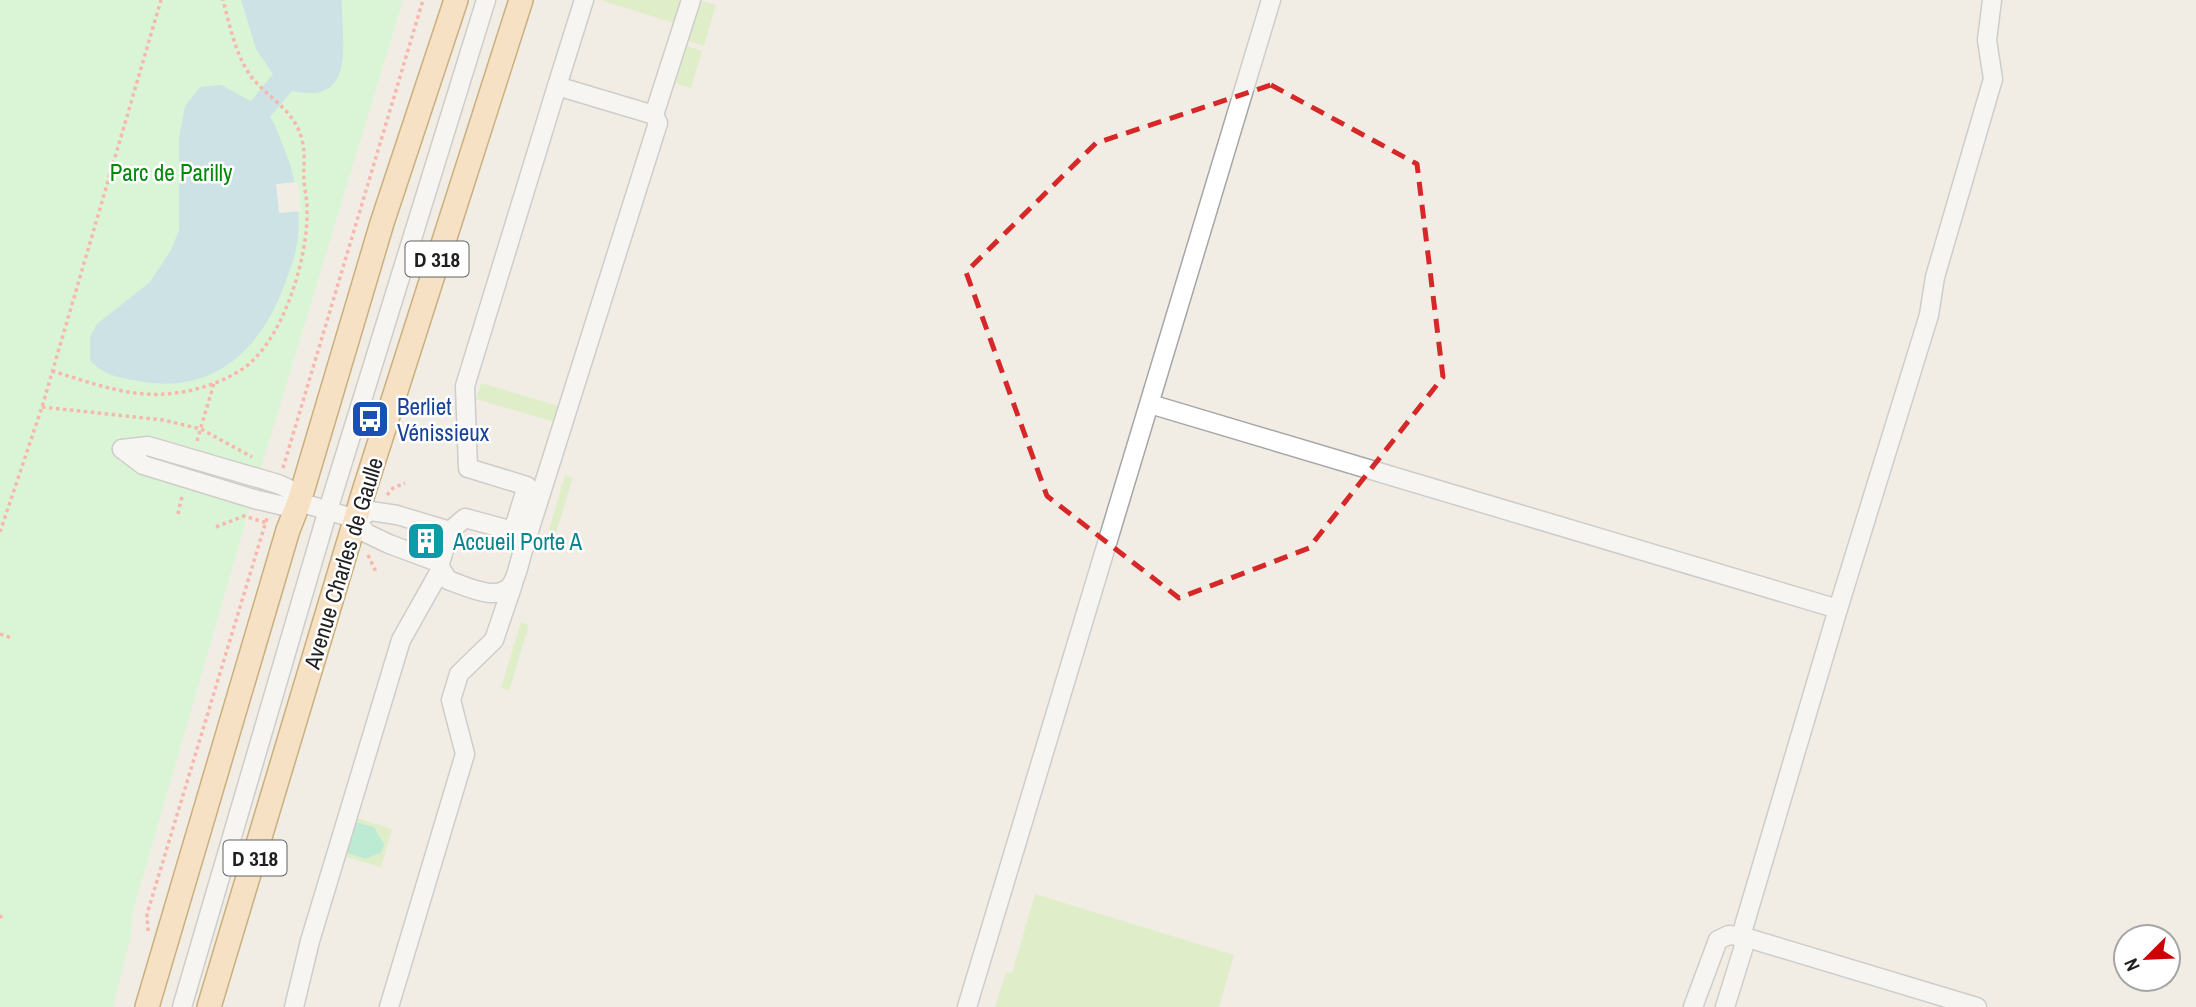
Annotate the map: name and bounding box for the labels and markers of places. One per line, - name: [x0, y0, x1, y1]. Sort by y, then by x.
- place label: Berliet Vénissieux: [397, 391, 490, 448]
- bus stop icon: Berliet Vénissieux: [349, 398, 391, 440]
- building icon: Accueil Porte A: [405, 520, 447, 562]
- place label: Accueil Porte A: [452, 526, 582, 557]

